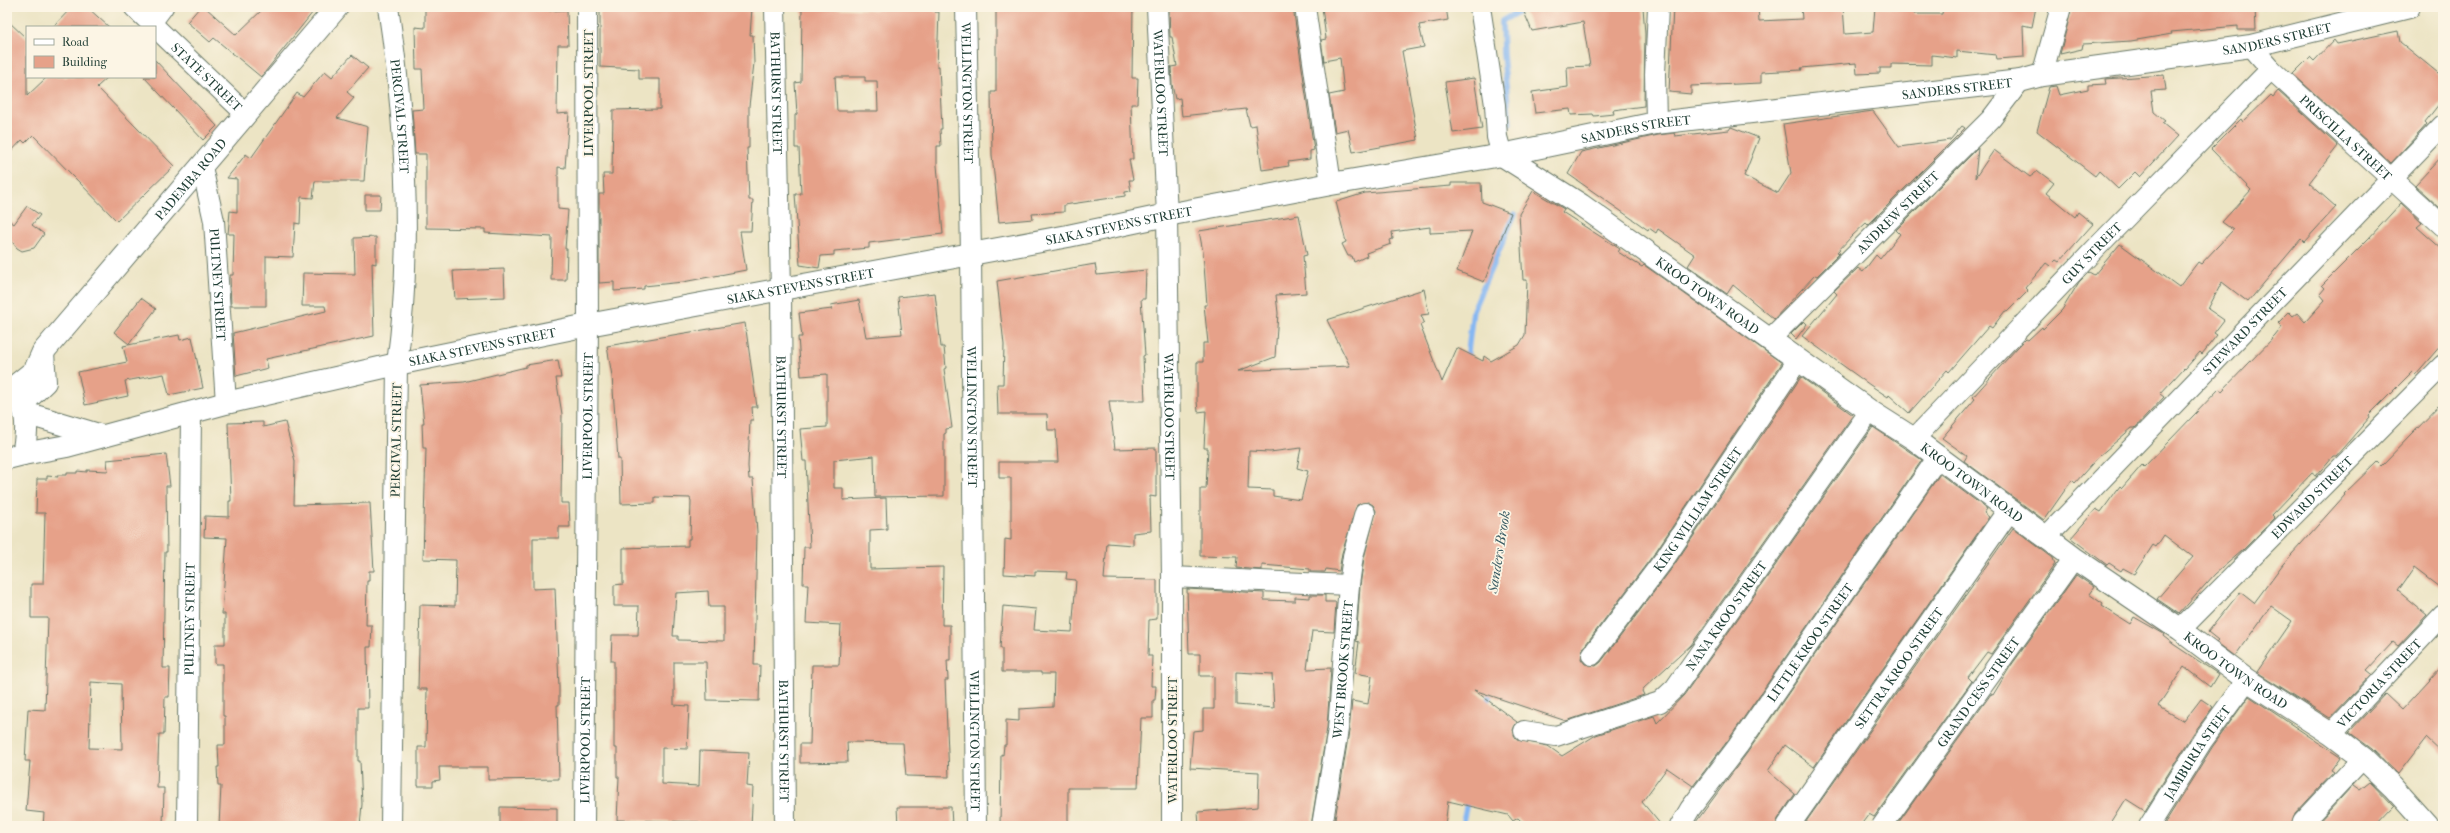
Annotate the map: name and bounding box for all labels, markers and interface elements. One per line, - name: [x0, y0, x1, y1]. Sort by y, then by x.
- street label: SANDERS STREET: [2222, 19, 2333, 57]
- street label: WELLINGTON STREET: [959, 21, 977, 164]
- legend: [26, 26, 156, 78]
- street label: WATERLOO STREET: [1151, 28, 1172, 157]
- street label: LIVERPOOL STREET: [581, 29, 596, 157]
- street label: BATHURST STREET: [768, 31, 786, 155]
- text: Road: [62, 35, 89, 49]
- street label: STATE STREET: [168, 39, 246, 114]
- text: Building: [62, 55, 107, 69]
- street label: PERCIVAL STREET: [388, 58, 412, 174]
- street label: SANDERS STREET: [1901, 74, 2014, 102]
- street label: PRISCILLA STREET: [2297, 92, 2395, 183]
- street label: SANDERS STREET: [1580, 112, 1692, 146]
- street label: PADEMBA ROAD: [151, 135, 229, 223]
- street label: ANDREW STREET: [1852, 168, 1942, 257]
- street label: SIAKA STEVENS STREET: [1044, 203, 1194, 248]
- street label: GUY STREET: [2058, 219, 2125, 287]
- street label: PULTNEY STREET: [207, 228, 229, 342]
- street label: KROO TOWN ROAD: [1653, 253, 1762, 337]
- street label: SIAKA STEVENS STREET: [726, 265, 876, 307]
- street label: STEWARD STREET: [2199, 284, 2290, 378]
- street label: SIAKA STEVENS STREET: [408, 324, 557, 369]
- street label: WELLINGTON STREET: [964, 345, 981, 488]
- street label: LIVERPOOL STREET: [579, 352, 595, 480]
- street label: WATERLOO STREET: [1161, 352, 1178, 481]
- street label: BATHURST STREET: [774, 355, 790, 479]
- street label: PERCIVAL STREET: [387, 382, 405, 498]
- street label: KROO TOWN ROAD: [1918, 439, 2026, 525]
- street label: KING WILLIAM STREET: [1650, 444, 1745, 575]
- street label: EDWARD STREET: [2268, 453, 2356, 541]
- water label: Sanders Brook: [1484, 510, 1514, 595]
- street label: NANA KROO STREET: [1682, 558, 1770, 673]
- street label: PULTNEY STREET: [181, 562, 197, 676]
- street label: LITTLE KROO STREET: [1764, 580, 1856, 704]
- street label: WEST BROOK STREET: [1329, 600, 1355, 741]
- street label: SETTRA KROO STREET: [1851, 604, 1946, 731]
- street label: KROO TOWN ROAD: [2181, 628, 2291, 712]
- street label: GRAND CESS STREET: [1934, 634, 2023, 750]
- street label: VICTORIA STREET: [2333, 635, 2425, 731]
- street label: WELLINGTON STREET: [967, 669, 983, 812]
- street label: LIVERPOOL STREET: [577, 676, 593, 804]
- street label: WATERLOO STREET: [1165, 676, 1180, 804]
- street label: BATHURST STREET: [776, 679, 792, 803]
- street label: JAMBURIA STEET: [2160, 702, 2234, 803]

